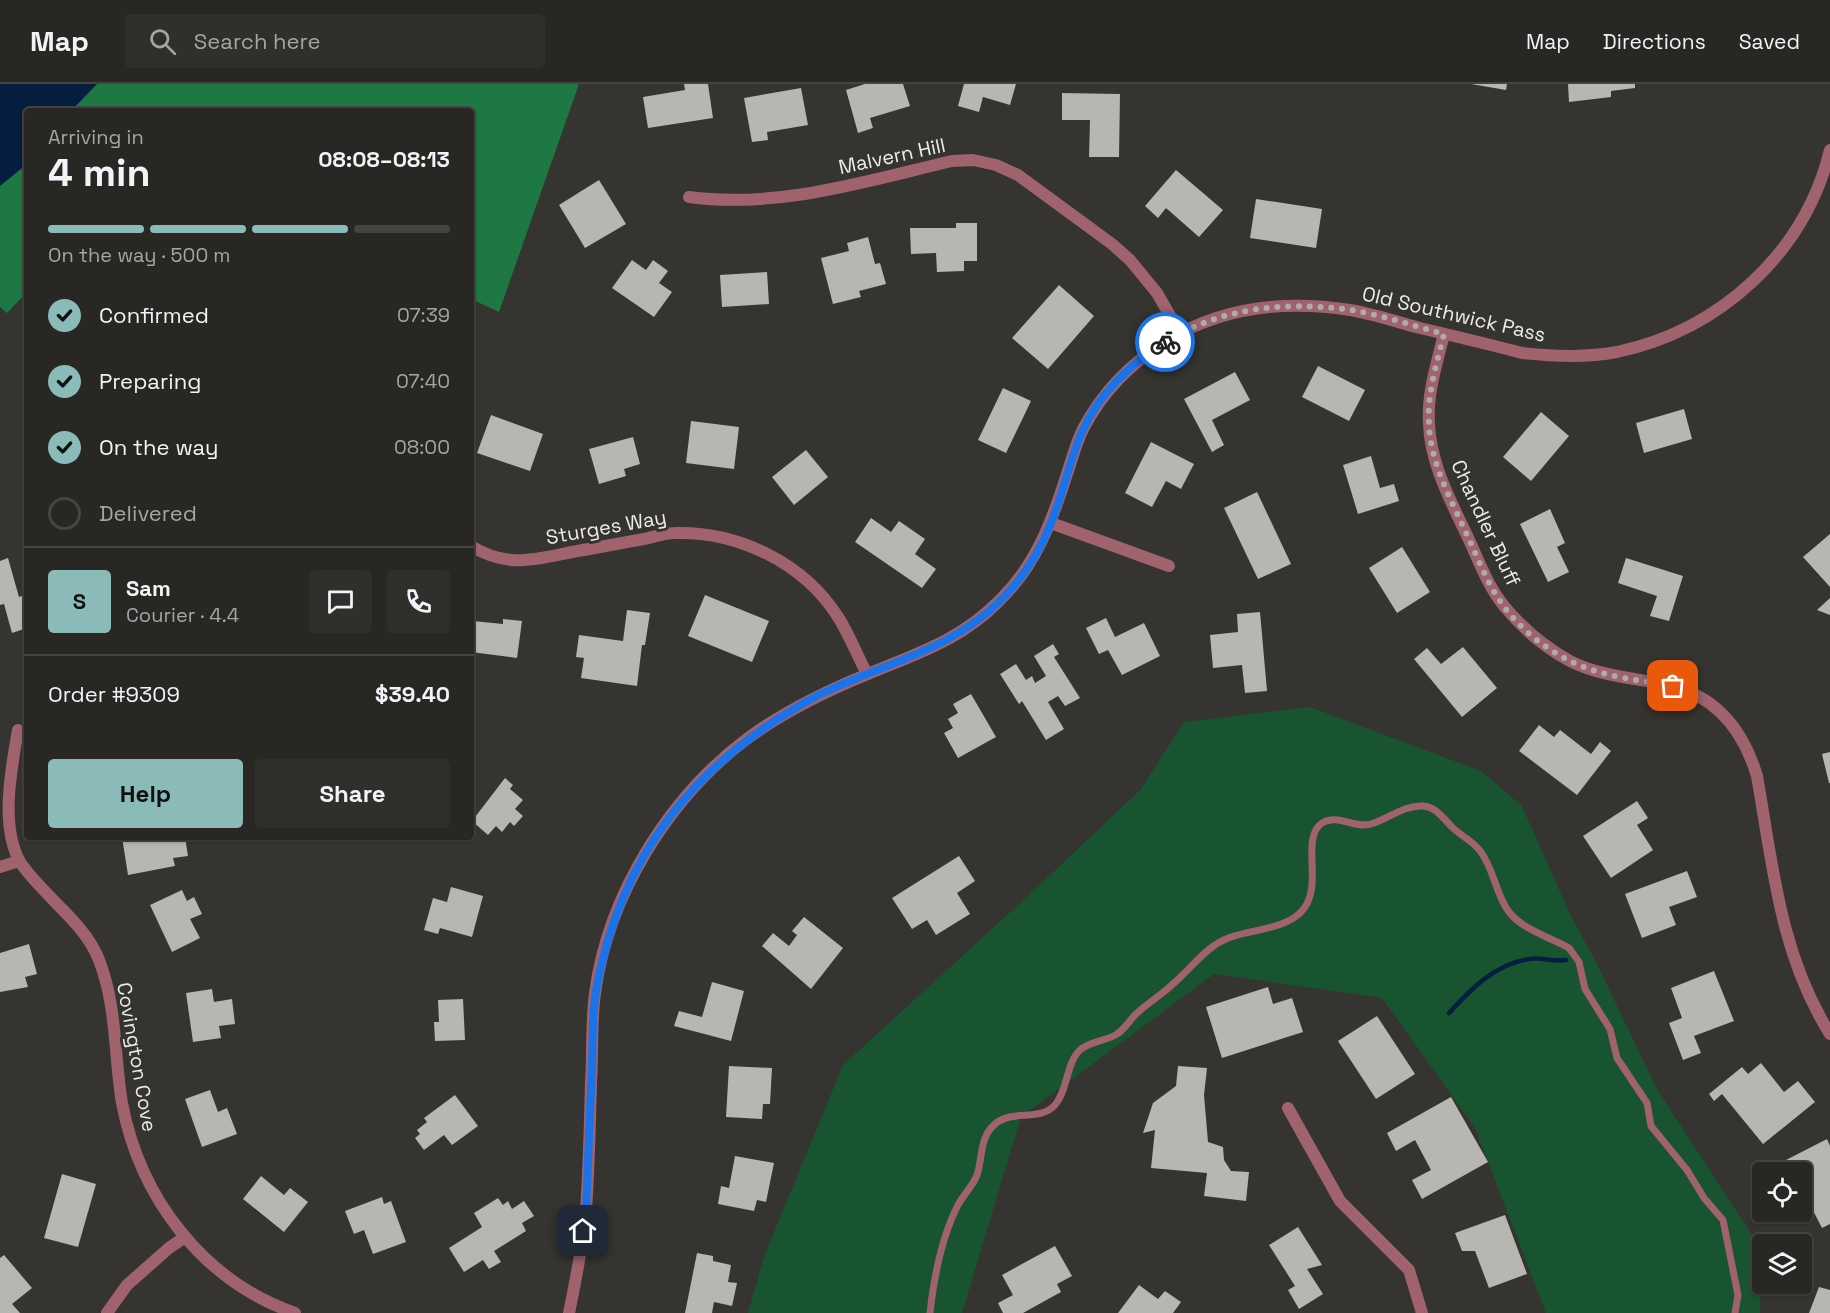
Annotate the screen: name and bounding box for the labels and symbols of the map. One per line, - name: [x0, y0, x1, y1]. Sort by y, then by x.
- street label: Malvern Hill: [836, 132, 948, 180]
- street label: Old Southwick Pass: [1360, 280, 1548, 348]
- courier: [1135, 312, 1195, 372]
- street label: Chandler Bluff: [1445, 456, 1527, 590]
- street label: Sturges Way: [544, 504, 668, 550]
- pin: [1647, 660, 1698, 711]
- street label: Covington Cove: [111, 980, 163, 1134]
- pin: [557, 1205, 608, 1256]

